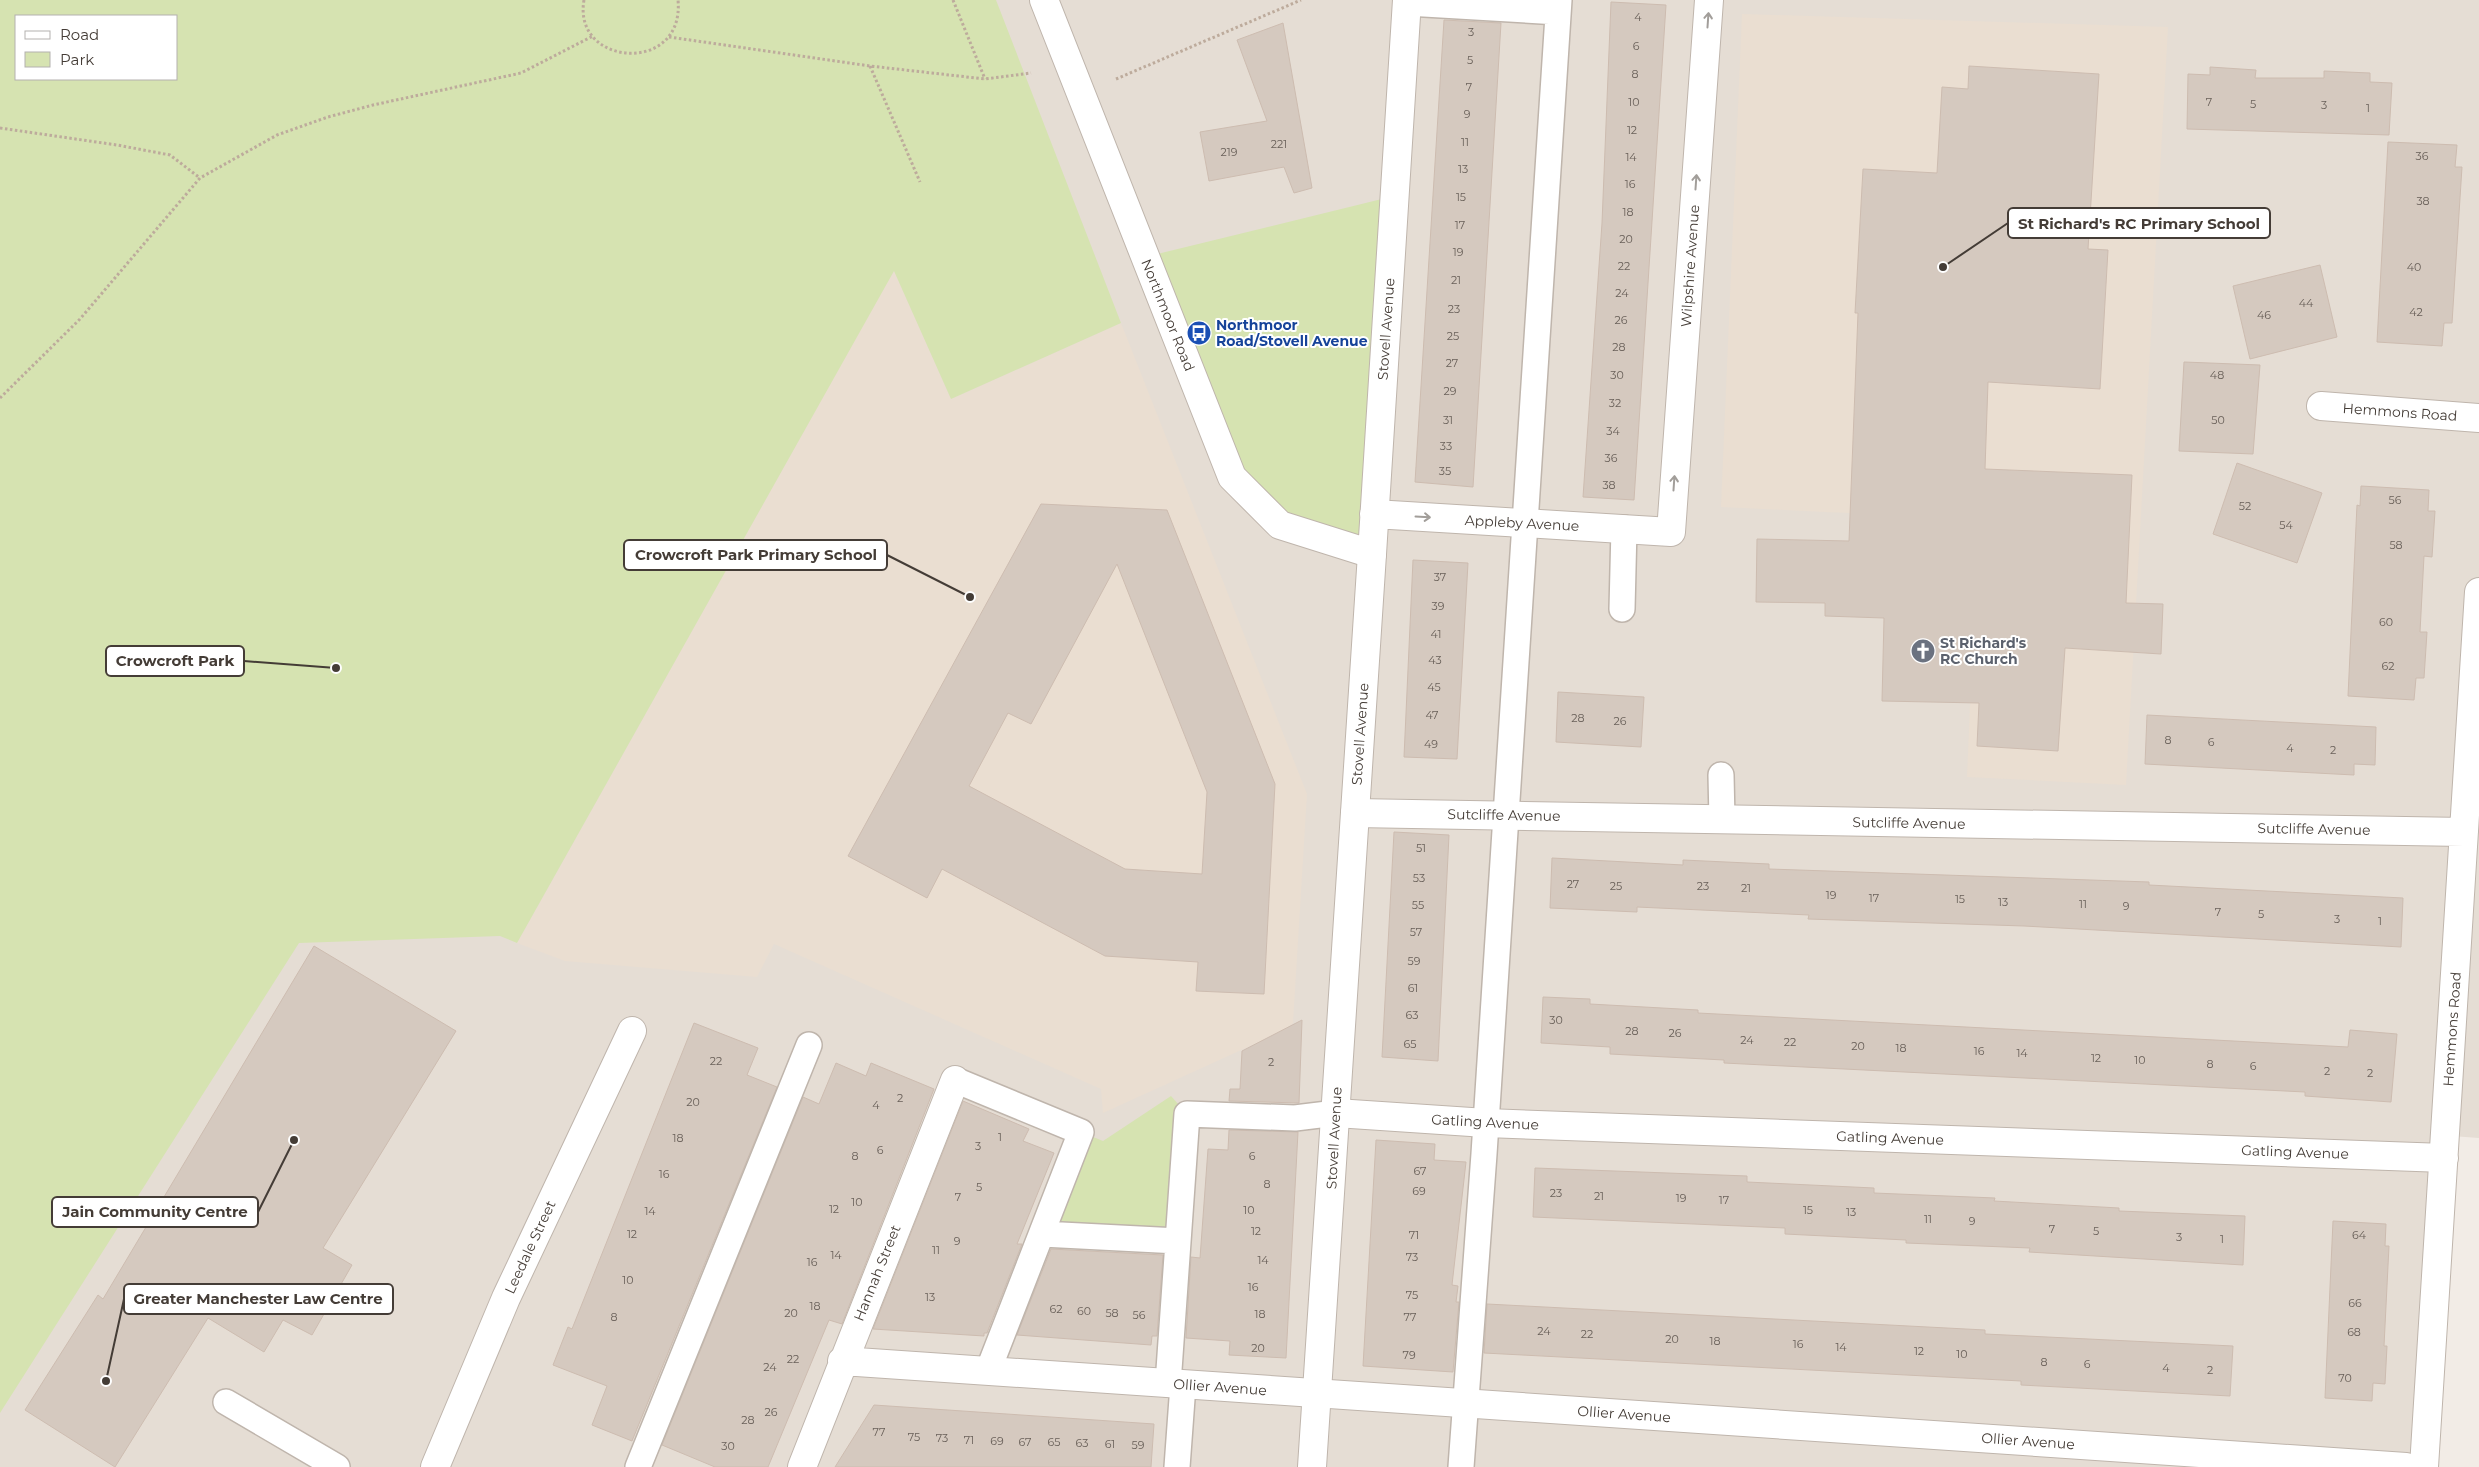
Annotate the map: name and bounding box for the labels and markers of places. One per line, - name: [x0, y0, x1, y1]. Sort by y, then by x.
- callout: St Richard's RC Primary School: [2008, 208, 2270, 238]
- place label: Northmoor Road/Stovell Avenue: [1216, 316, 1368, 350]
- bus stop icon: Northmoor Road/Stovell Avenue: [1186, 320, 1212, 346]
- callout: Crowcroft Park Primary School: [624, 540, 887, 570]
- place label: St Richard's RC Church: [1940, 634, 2027, 668]
- church icon: St Richard's RC Church: [1910, 638, 1936, 664]
- callout: Crowcroft Park: [106, 646, 244, 676]
- callout: Jain Community Centre: [52, 1197, 258, 1227]
- callout: Greater Manchester Law Centre: [124, 1284, 393, 1314]

